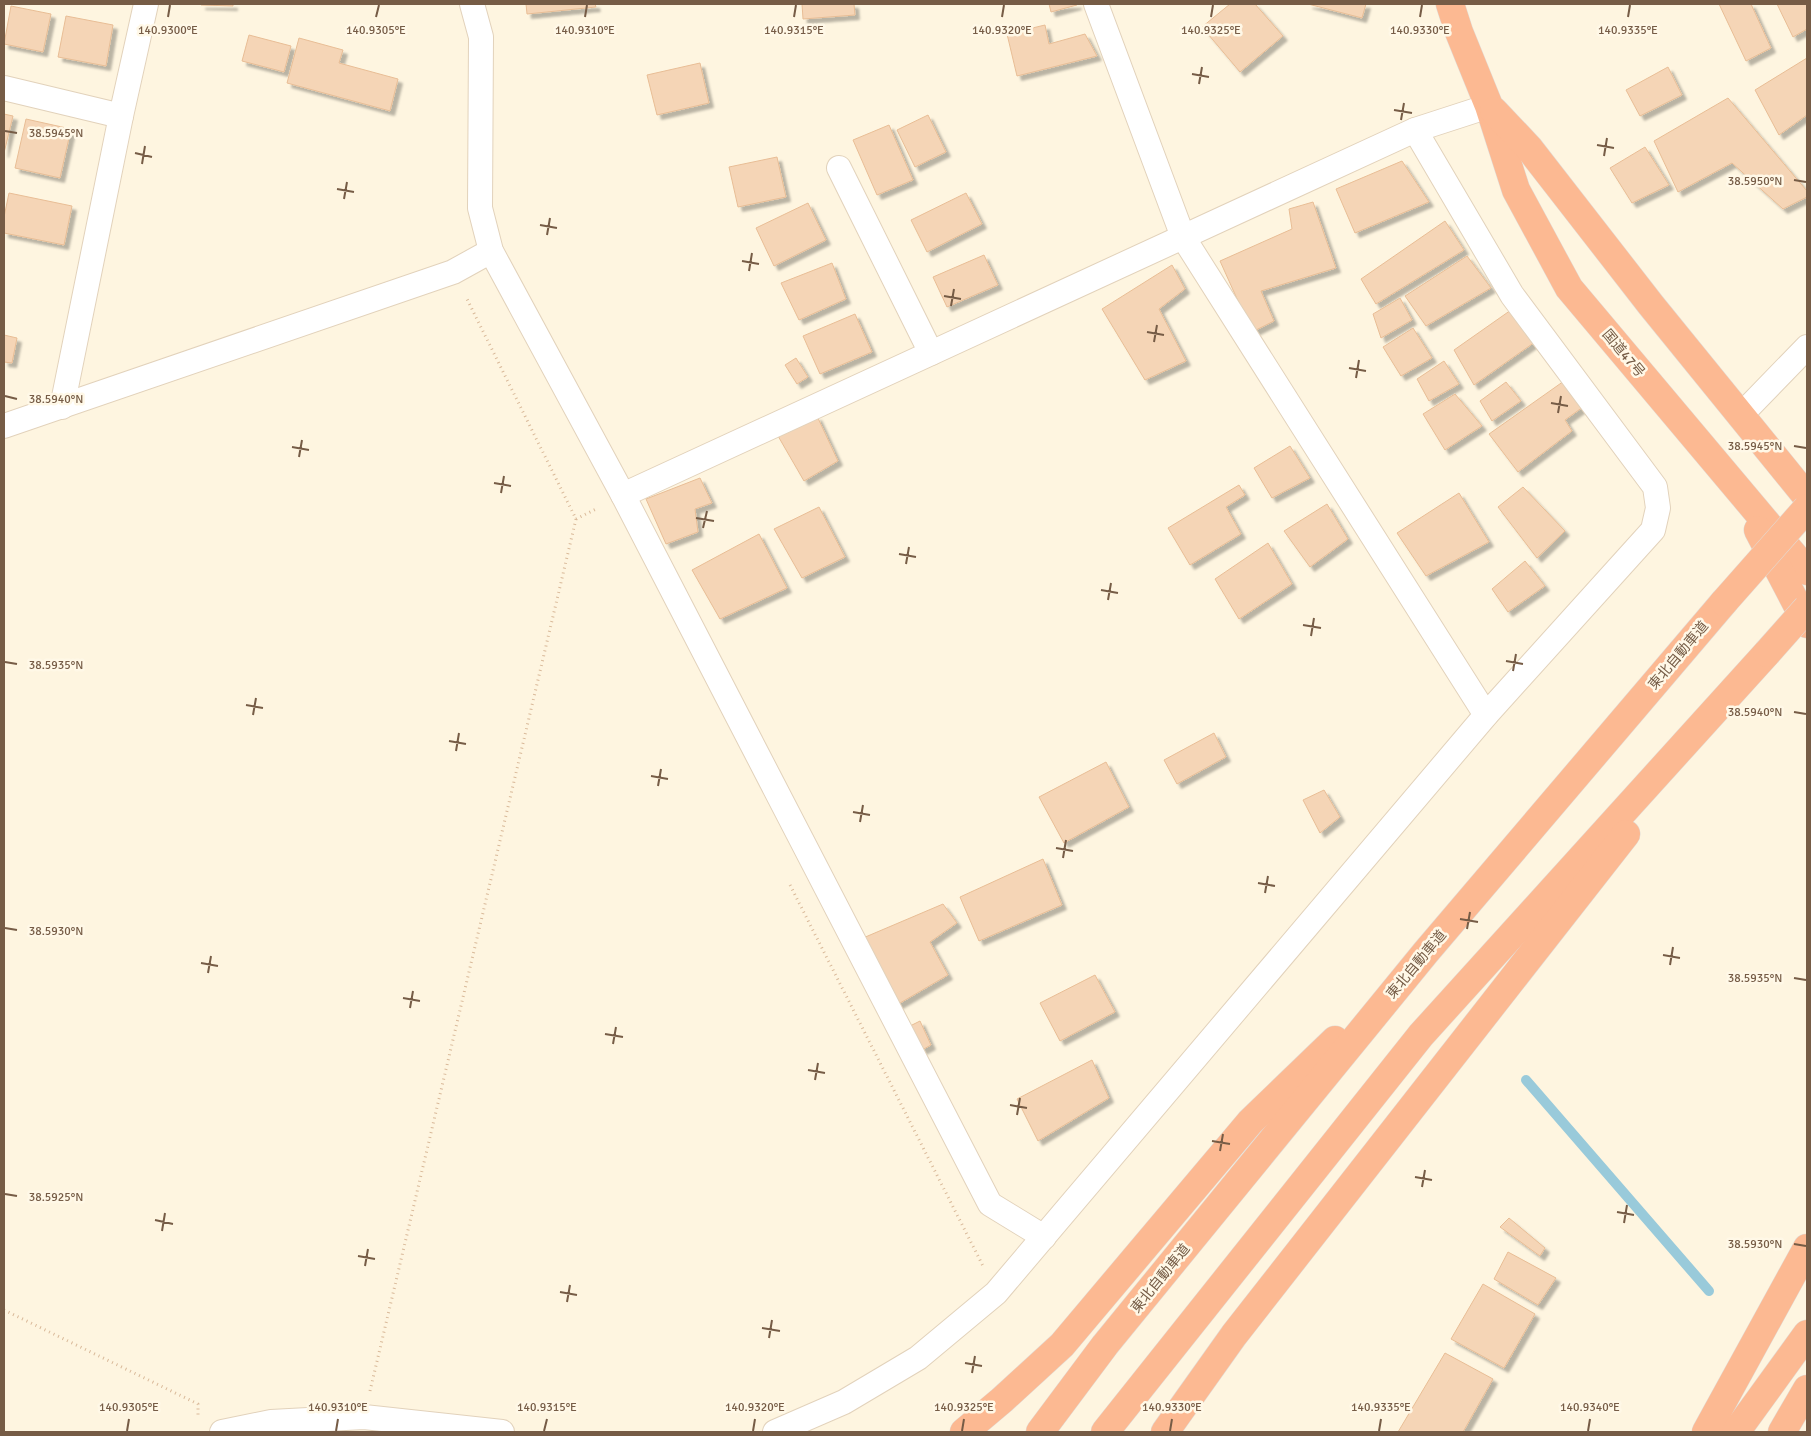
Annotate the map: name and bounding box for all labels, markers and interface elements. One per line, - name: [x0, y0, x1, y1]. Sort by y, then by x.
- text: 140.9300°E: [138, 23, 198, 38]
- text: 140.9305°E: [346, 23, 406, 38]
- text: 140.9310°E: [555, 23, 615, 38]
- text: 140.9315°E: [764, 23, 824, 38]
- text: 140.9320°E: [972, 23, 1032, 38]
- text: 140.9325°E: [1181, 23, 1241, 38]
- text: 140.9330°E: [1390, 23, 1450, 38]
- text: 140.9335°E: [1598, 23, 1658, 38]
- text: 38.5945°N: [29, 126, 83, 141]
- text: 38.5950°N: [1728, 174, 1782, 189]
- street label: 国道47号: [1599, 326, 1648, 381]
- text: 38.5940°N: [29, 392, 83, 407]
- text: 38.5945°N: [1728, 439, 1782, 454]
- street label: 東北自動車道: [1645, 618, 1712, 693]
- text: 38.5935°N: [29, 658, 83, 673]
- text: 38.5940°N: [1728, 705, 1782, 720]
- text: 38.5930°N: [29, 924, 83, 939]
- street label: 東北自動車道: [1383, 927, 1450, 1002]
- text: 38.5935°N: [1728, 971, 1782, 986]
- text: 38.5925°N: [29, 1190, 83, 1205]
- text: 38.5930°N: [1728, 1237, 1782, 1252]
- street label: 東北自動車道: [1127, 1240, 1193, 1316]
- text: 140.9305°E: [99, 1400, 159, 1415]
- text: 140.9310°E: [308, 1400, 368, 1415]
- text: 140.9315°E: [517, 1400, 577, 1415]
- text: 140.9320°E: [725, 1400, 785, 1415]
- text: 140.9325°E: [934, 1400, 994, 1415]
- text: 140.9330°E: [1142, 1400, 1202, 1415]
- text: 140.9335°E: [1351, 1400, 1411, 1415]
- text: 140.9340°E: [1560, 1400, 1620, 1415]

